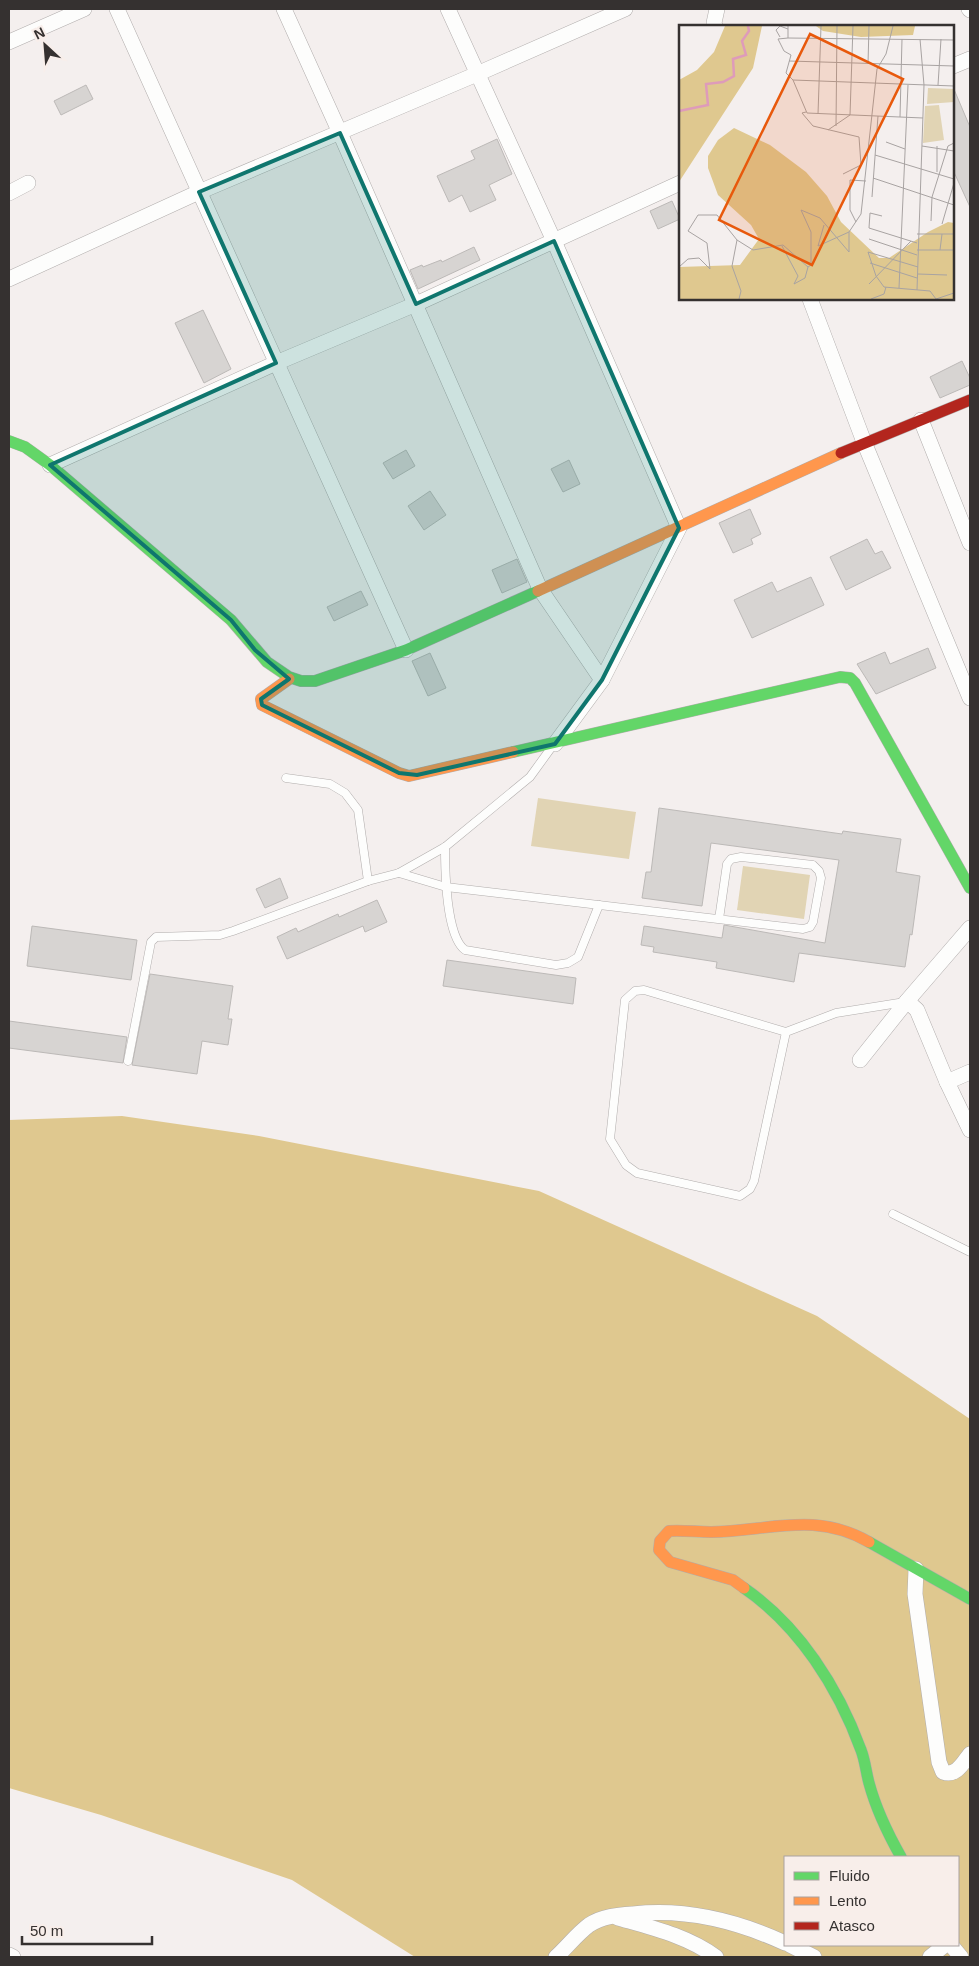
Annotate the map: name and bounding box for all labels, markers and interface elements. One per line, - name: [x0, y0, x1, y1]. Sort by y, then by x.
- north arrow: [20, 20, 70, 70]
- text: N: [31, 24, 47, 43]
- inset map: [679, 25, 954, 300]
- legend: [784, 1856, 959, 1946]
- text: Fluido: [829, 1867, 870, 1884]
- text: Lento: [829, 1892, 867, 1909]
- scale bar: [22, 1914, 152, 1946]
- text: Atasco: [829, 1917, 875, 1934]
- text: 50 m: [30, 1922, 63, 1939]

